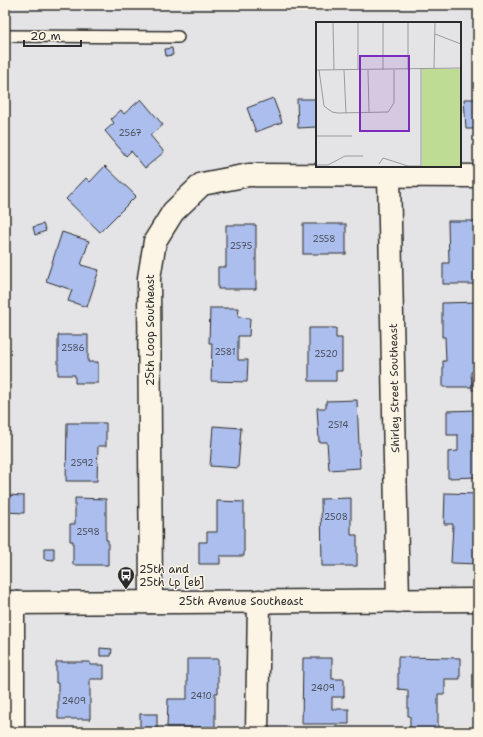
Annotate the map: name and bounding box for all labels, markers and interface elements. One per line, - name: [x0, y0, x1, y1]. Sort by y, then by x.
- scale bar: [24, 22, 81, 48]
- inset map: [316, 22, 461, 167]
- text: 20 m: [30, 28, 61, 44]
- house number: 2567: [118, 127, 142, 139]
- house number: 2558: [313, 233, 335, 245]
- house number: 2575: [230, 240, 252, 252]
- street label: 25th Loop Southeast: [143, 274, 158, 386]
- street label: Shirley Street Southeast: [386, 323, 403, 453]
- house number: 2586: [61, 342, 85, 354]
- house number: 2581: [214, 346, 236, 358]
- house number: 2520: [314, 348, 338, 360]
- house number: 2514: [328, 419, 348, 431]
- house number: 2592: [70, 457, 94, 469]
- house number: 2508: [324, 511, 348, 523]
- house number: 2598: [76, 526, 100, 538]
- place label: 25th and 25th Lp [eb]: [139, 562, 204, 590]
- bus stop icon: 25th and 25th Lp [eb]: [116, 565, 136, 590]
- street label: 25th Avenue Southeast: [178, 594, 304, 609]
- house number: 2409: [311, 682, 335, 694]
- house number: 2410: [190, 690, 212, 702]
- house number: 2409: [62, 695, 86, 707]

